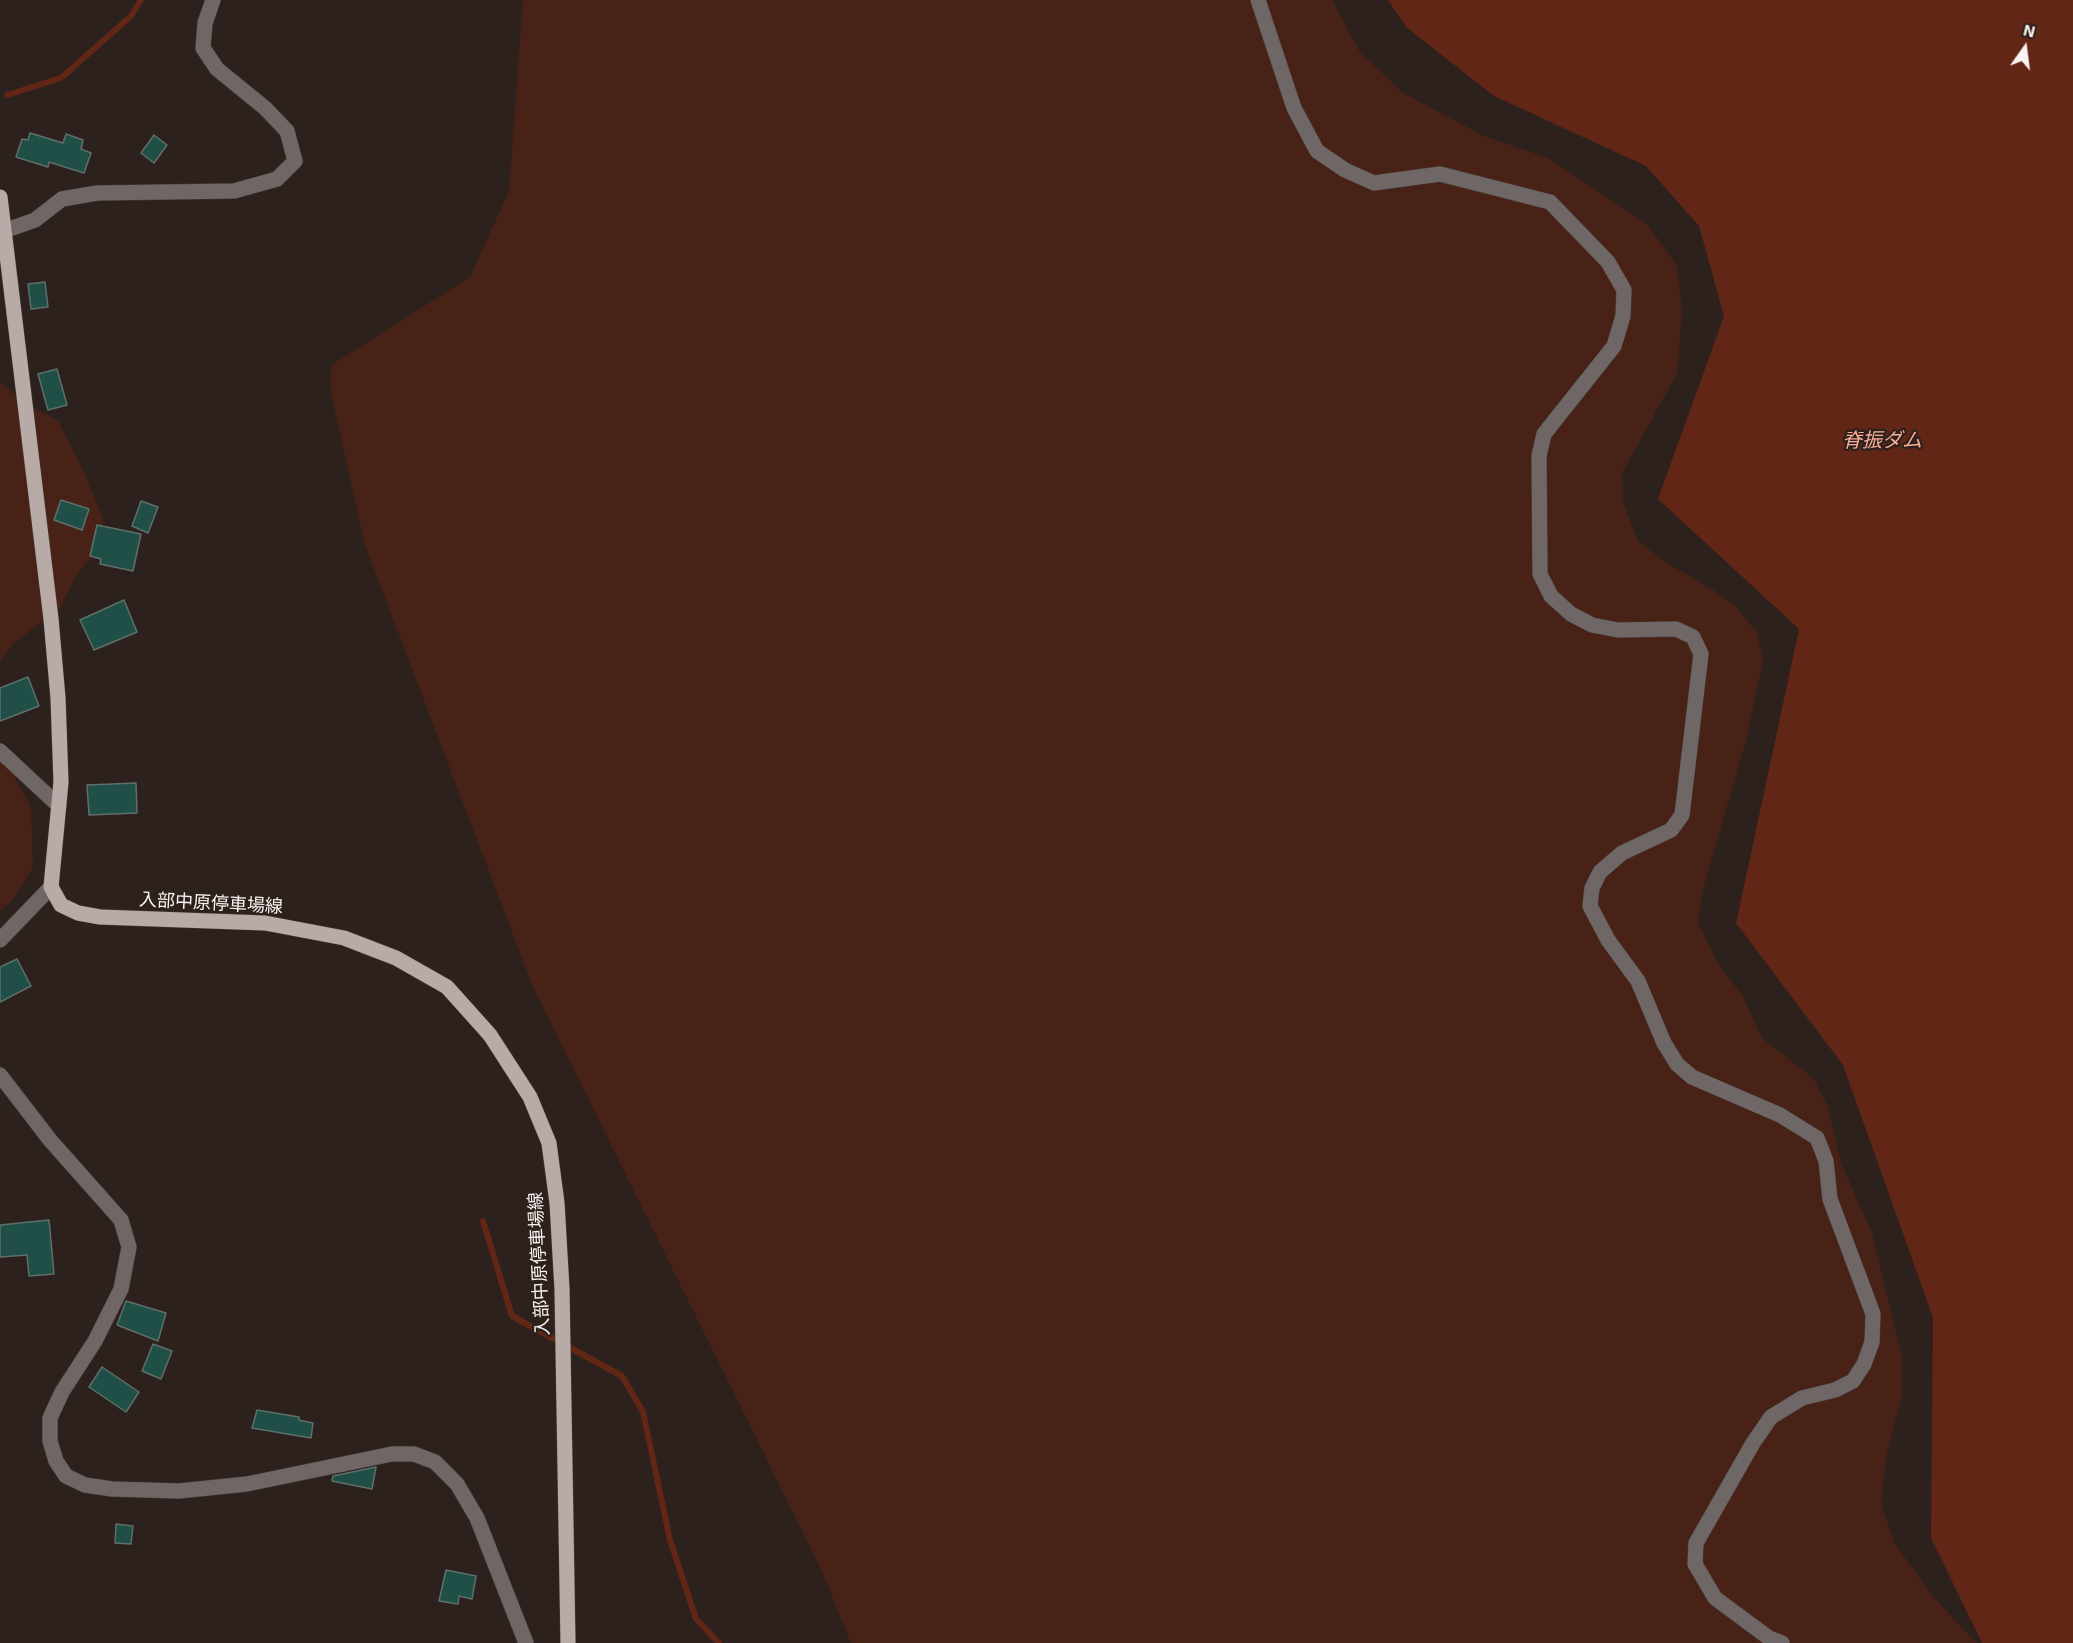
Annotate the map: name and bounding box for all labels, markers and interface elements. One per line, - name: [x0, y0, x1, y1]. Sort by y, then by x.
- north arrow: [1995, 18, 2055, 78]
- text: N: [2022, 19, 2037, 41]
- water label: 脊振ダム: [1842, 428, 1922, 452]
- street label: 入部中原停車場線: [139, 888, 283, 918]
- street label: 入部中原停車場線: [524, 1192, 554, 1336]

